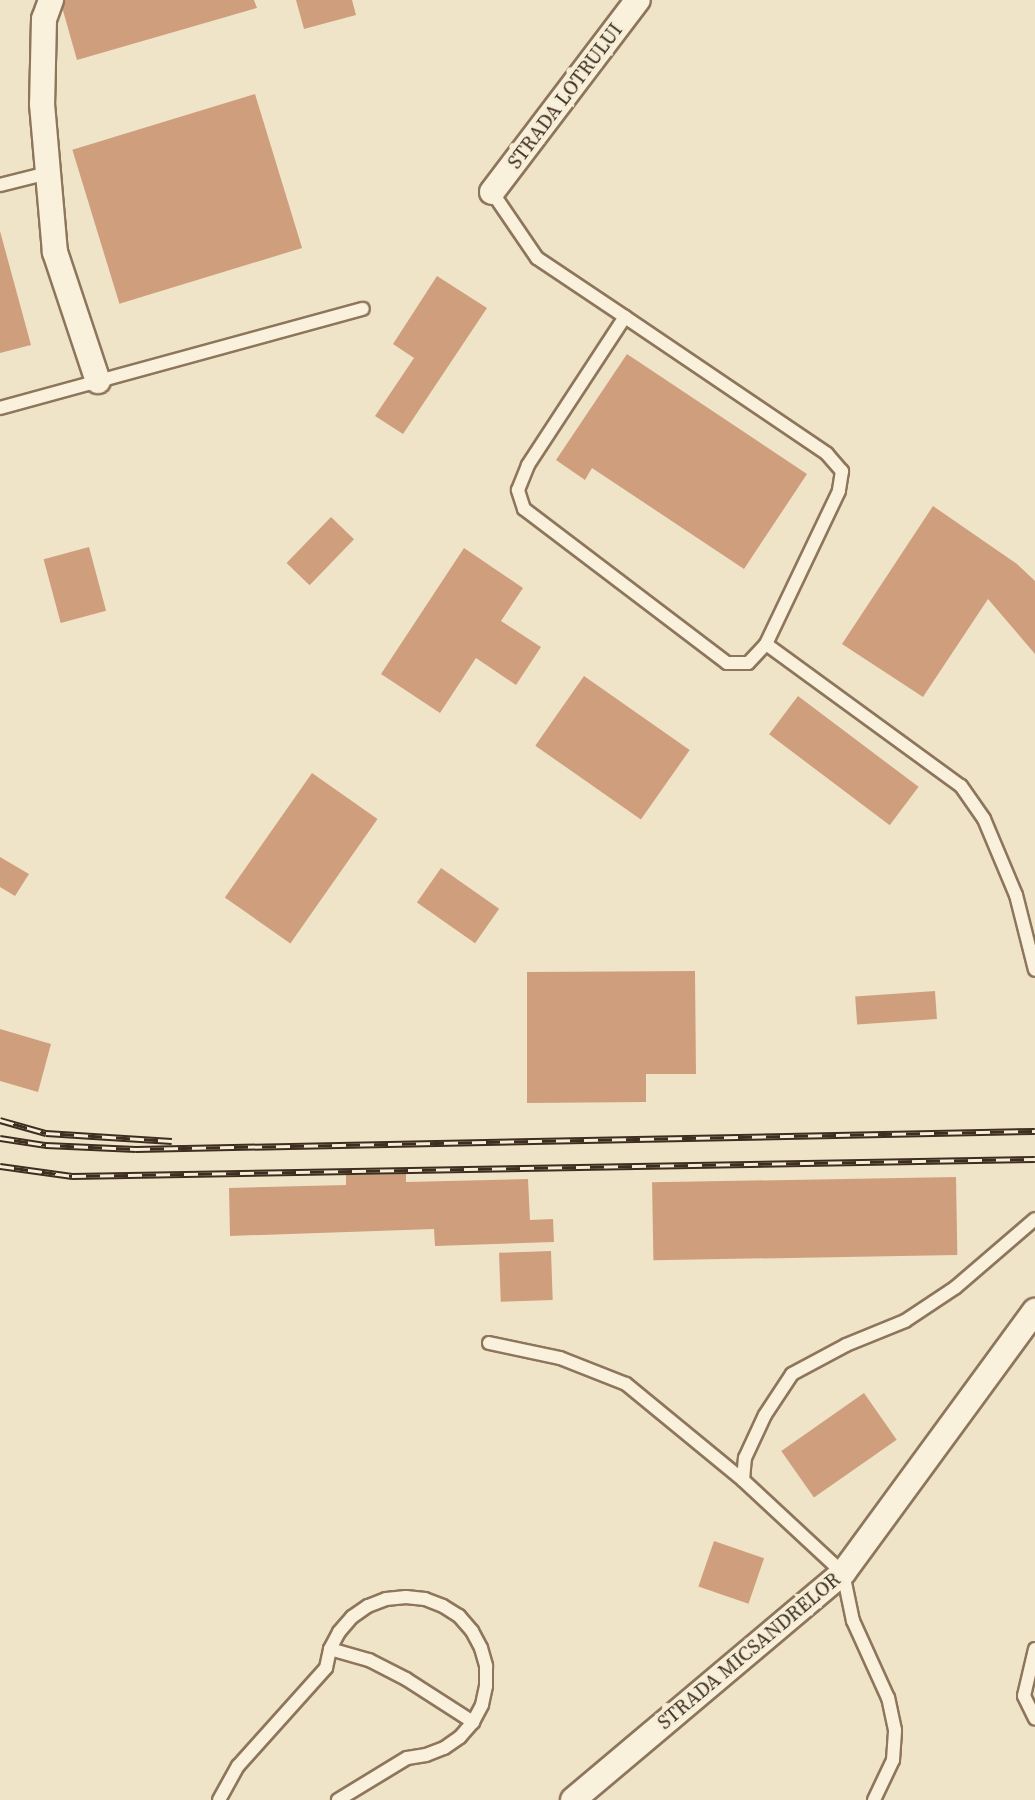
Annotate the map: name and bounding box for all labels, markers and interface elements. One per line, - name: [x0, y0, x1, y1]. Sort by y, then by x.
- street label: STRADA LOTRULUI: [502, 19, 628, 173]
- street label: STRADA MICSANDRELOR: [653, 1567, 845, 1735]

